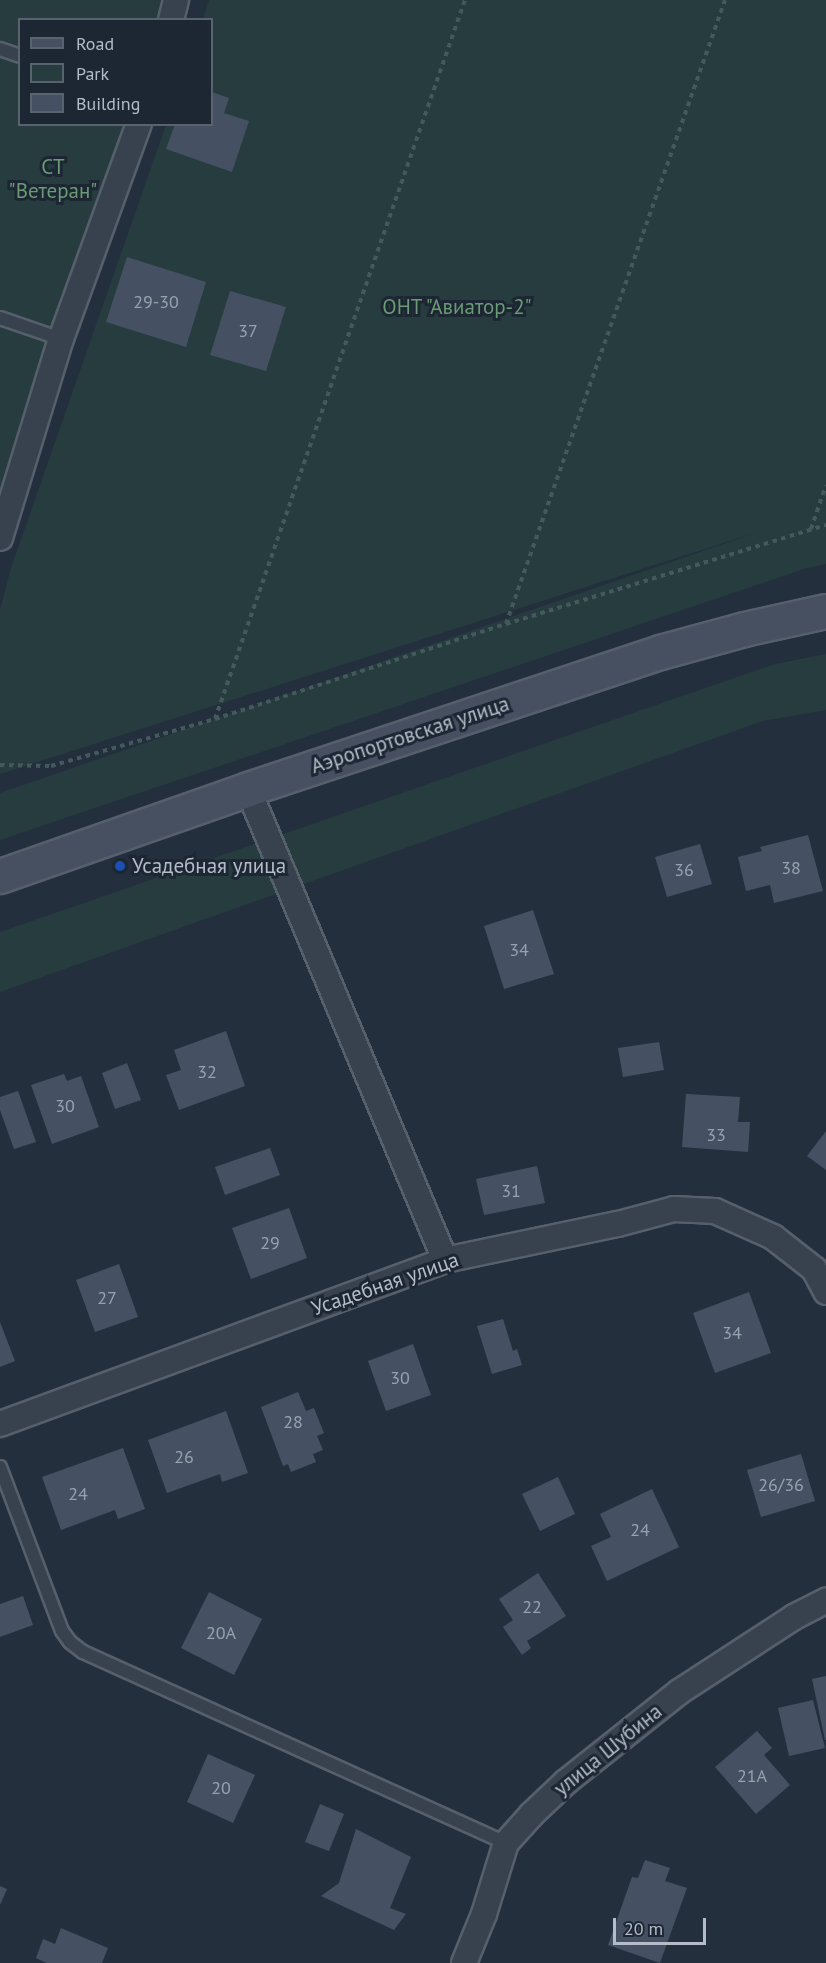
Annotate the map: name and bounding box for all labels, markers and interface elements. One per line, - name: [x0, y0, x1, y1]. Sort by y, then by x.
- legend: [18, 18, 213, 126]
- text: Road: [76, 32, 114, 55]
- text: Park: [76, 62, 109, 85]
- text: Building: [76, 92, 140, 115]
- park label: СТ "Ветеран": [9, 154, 97, 204]
- house number: 29-30: [133, 291, 179, 313]
- park label: ОНТ "Авиатор-2": [381, 294, 533, 320]
- house number: 37: [238, 320, 258, 342]
- street label: Аэропортовская улица: [308, 691, 512, 779]
- place label: Усадебная улица: [132, 853, 286, 879]
- house number: 38: [781, 857, 801, 879]
- marker: Усадебная улица: [113, 859, 127, 873]
- house number: 36: [674, 859, 694, 881]
- house number: 34: [509, 939, 529, 961]
- house number: 32: [197, 1061, 217, 1083]
- house number: 30: [55, 1095, 75, 1117]
- house number: 33: [706, 1124, 726, 1146]
- house number: 31: [501, 1180, 521, 1202]
- house number: 29: [260, 1232, 280, 1254]
- street label: Усадебная улица: [308, 1247, 462, 1321]
- house number: 27: [97, 1287, 117, 1309]
- house number: 34: [722, 1322, 742, 1344]
- house number: 30: [390, 1367, 410, 1389]
- house number: 28: [283, 1411, 303, 1433]
- house number: 26: [174, 1446, 194, 1468]
- house number: 26/36: [758, 1474, 804, 1496]
- house number: 24: [68, 1483, 88, 1505]
- house number: 24: [630, 1519, 650, 1541]
- house number: 22: [522, 1596, 542, 1618]
- house number: 20А: [206, 1622, 236, 1644]
- street label: улица Шубина: [549, 1699, 667, 1801]
- house number: 21А: [737, 1765, 767, 1787]
- house number: 20: [211, 1777, 231, 1799]
- scale bar: [616, 1906, 709, 1944]
- text: 20 m: [624, 1917, 663, 1940]

